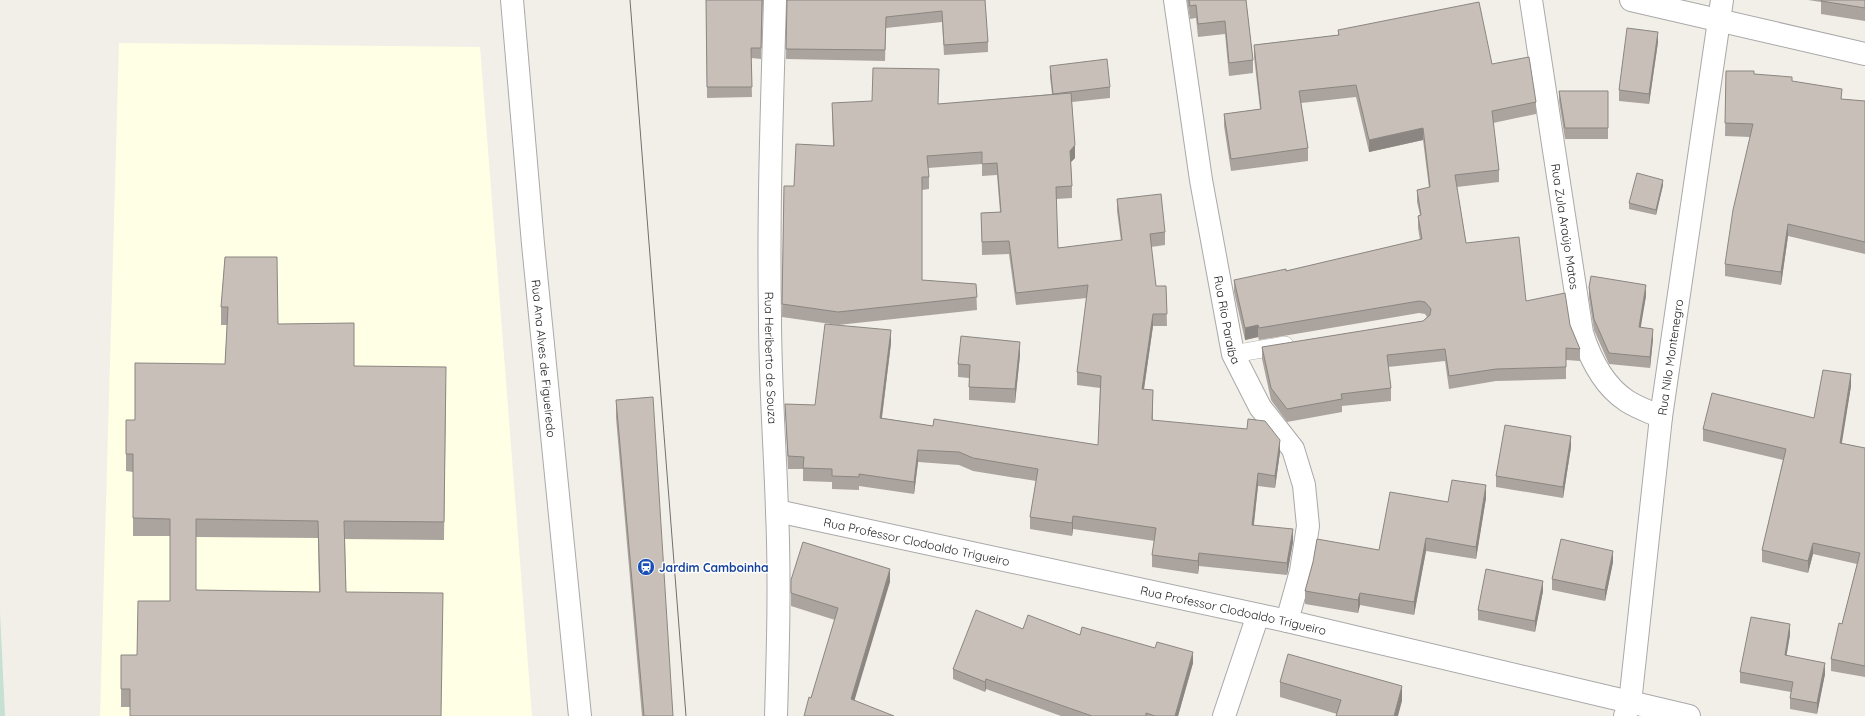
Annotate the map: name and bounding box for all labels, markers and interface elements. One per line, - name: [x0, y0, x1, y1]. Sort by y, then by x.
- street label: Rua Zula Araújo Matos: [1549, 162, 1583, 291]
- street label: Rua Rio Paraíba: [1211, 274, 1244, 366]
- street label: Rua Ana Alves de Figueiredo: [529, 279, 560, 438]
- street label: Rua Heriberto de Souza: [762, 292, 781, 424]
- street label: Rua Nilo Montenegro: [1654, 298, 1686, 416]
- street label: Rua Professor Clodoaldo Trigueiro: [822, 514, 1011, 569]
- station icon: Jardim Camboinha: [636, 557, 656, 577]
- place label: Jardim Camboinha: [659, 560, 769, 575]
- street label: Rua Professor Clodoaldo Trigueiro: [1139, 582, 1328, 638]

